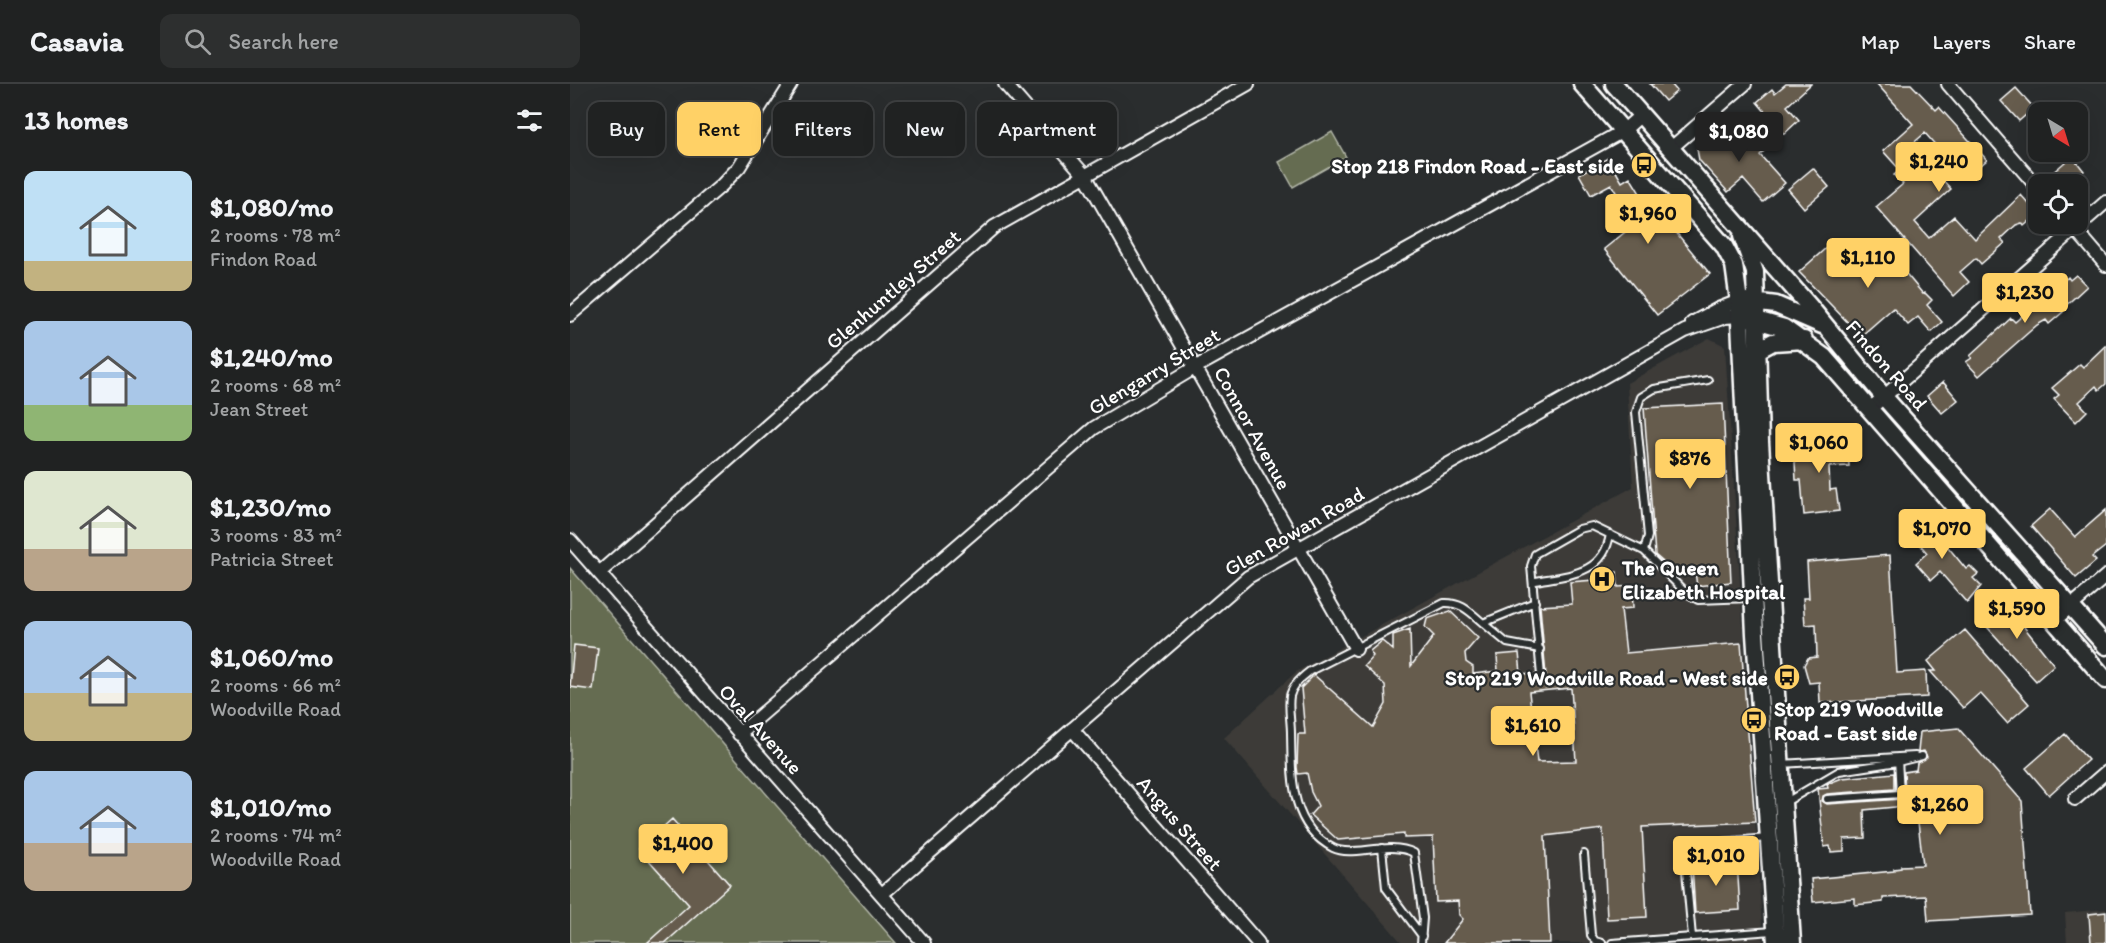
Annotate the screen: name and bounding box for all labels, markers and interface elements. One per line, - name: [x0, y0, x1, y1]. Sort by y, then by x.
- search box: [160, 14, 580, 68]
- text: Casavia: [30, 24, 124, 58]
- icon: search: [181, 25, 214, 58]
- text: Search here: [229, 28, 339, 55]
- text: Map: [1861, 29, 1900, 54]
- text: Layers: [1933, 29, 1991, 54]
- text: Share: [2024, 29, 2076, 54]
- chip: Buy: [588, 102, 665, 156]
- chip: Rent: [677, 102, 761, 156]
- chip: Filters: [773, 102, 873, 156]
- chip: New: [885, 102, 965, 156]
- chip: Apartment: [977, 102, 1117, 156]
- north arrow: [2028, 102, 2088, 162]
- map controls: [2028, 102, 2088, 234]
- text: 13 homes: [24, 104, 128, 136]
- icon: filters: [513, 104, 546, 137]
- pin: $1,080: [1690, 112, 1788, 163]
- text: $1,080: [1709, 119, 1769, 143]
- pin: $1,240: [1890, 142, 1988, 193]
- text: $1,240: [1909, 149, 1969, 173]
- bus stop icon: Stop 218 Findon Road - East side: [1629, 150, 1659, 180]
- place label: Stop 218 Findon Road - East side: [1331, 153, 1624, 179]
- button: locate: [2028, 174, 2088, 234]
- text: $1,080/mo: [210, 191, 334, 223]
- pin: $1,960: [1599, 194, 1697, 245]
- icon: home: [72, 195, 144, 267]
- text: $1,960: [1619, 201, 1677, 225]
- text: 2 rooms · 78 m²: [210, 223, 341, 247]
- street label: Glenhuntley Street: [820, 224, 966, 354]
- pin: $1,110: [1819, 238, 1917, 289]
- text: $1,110: [1840, 245, 1896, 269]
- text: Findon Road: [210, 247, 317, 271]
- pin: $1,230: [1976, 273, 2074, 324]
- text: $1,230: [1996, 280, 2054, 304]
- street label: Findon Road: [1841, 314, 1934, 416]
- street label: Glengarry Street: [1084, 322, 1224, 420]
- text: $1,240/mo: [210, 341, 333, 373]
- icon: home: [72, 345, 144, 417]
- street label: Connor Avenue: [1209, 362, 1297, 494]
- text: 2 rooms · 68 m²: [210, 373, 341, 397]
- text: Jean Street: [210, 397, 308, 421]
- pin: $1,060: [1770, 423, 1868, 474]
- text: $1,060: [1789, 430, 1849, 454]
- pin: $876: [1654, 439, 1726, 490]
- text: $876: [1669, 446, 1711, 470]
- street label: Glen Rowan Road: [1220, 481, 1368, 581]
- text: $1,230/mo: [210, 491, 331, 523]
- icon: home: [72, 495, 144, 567]
- pin: $1,070: [1893, 509, 1991, 560]
- text: $1,070: [1913, 516, 1971, 540]
- text: 3 rooms · 83 m²: [210, 523, 342, 547]
- text: Patricia Street: [210, 547, 334, 571]
- place label: The Queen Elizabeth Hospital: [1621, 555, 1786, 605]
- hospital icon: The Queen Elizabeth Hospital: [1587, 564, 1617, 594]
- pin: $1,590: [1968, 589, 2066, 640]
- text: $1,590: [1988, 596, 2046, 620]
- text: $1,060/mo: [210, 641, 333, 673]
- icon: home: [72, 645, 144, 717]
- bus stop icon: Stop 219 Woodville Road - West side: [1772, 662, 1802, 692]
- place label: Stop 219 Woodville Road - West side: [1445, 665, 1768, 691]
- text: 2 rooms · 66 m²: [210, 673, 341, 697]
- street label: Oval Avenue: [714, 679, 808, 779]
- place label: Stop 219 Woodville Road - East side: [1774, 696, 1943, 745]
- text: Woodville Road: [210, 697, 341, 721]
- bus stop icon: Stop 219 Woodville Road - East side: [1739, 705, 1769, 735]
- pin: $1,610: [1484, 706, 1582, 757]
- text: $1,610: [1505, 713, 1561, 737]
- street label: Angus Street: [1132, 771, 1228, 876]
- pin: $1,260: [1891, 785, 1989, 836]
- text: $1,010/mo: [210, 791, 332, 823]
- text: $1,260: [1911, 792, 1969, 816]
- icon: home: [72, 795, 144, 867]
- text: 2 rooms · 74 m²: [210, 823, 342, 847]
- pin: $1,400: [634, 824, 732, 875]
- text: $1,400: [653, 831, 713, 855]
- pin: $1,010: [1667, 836, 1765, 887]
- text: $1,010: [1687, 843, 1745, 867]
- text: Woodville Road: [210, 847, 341, 871]

